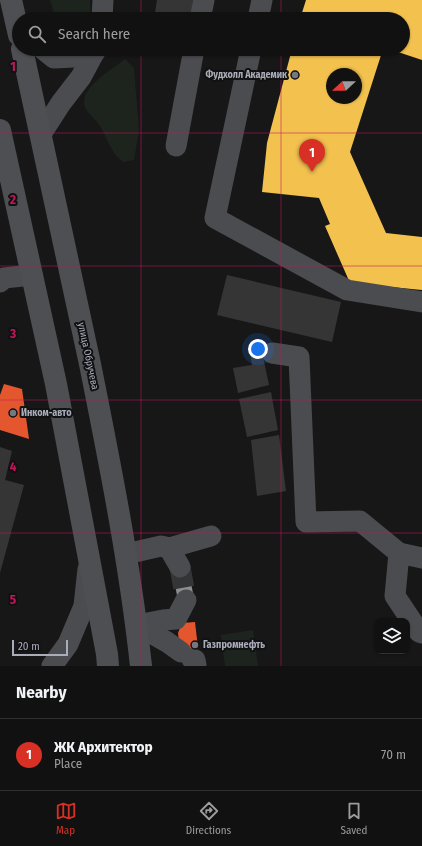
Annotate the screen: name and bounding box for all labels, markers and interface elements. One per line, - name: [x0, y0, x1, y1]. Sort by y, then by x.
- search box: [12, 12, 410, 56]
- icon: search: [26, 23, 48, 45]
- text: Search here: [58, 25, 130, 43]
- text: 1: [10, 59, 16, 74]
- north arrow: [326, 68, 362, 104]
- place label: Фудхолл Академик: [206, 69, 288, 81]
- marker: Фудхолл Академик: [290, 70, 300, 80]
- pin: 1: [299, 139, 325, 172]
- text: 2: [9, 192, 16, 207]
- street label: улица Обручева: [75, 321, 101, 391]
- text: 3: [9, 326, 16, 341]
- your location: [248, 339, 268, 359]
- place label: Инком-авто: [21, 407, 72, 419]
- marker: Инком-авто: [8, 408, 18, 418]
- text: 4: [10, 459, 17, 474]
- text: 5: [10, 592, 16, 607]
- map controls: [374, 618, 410, 654]
- button: layers: [374, 618, 410, 654]
- scale bar: [12, 638, 68, 657]
- place label: Газпромнефть: [203, 639, 265, 651]
- text: 20 m: [18, 640, 40, 653]
- marker: Газпромнефть: [190, 640, 200, 650]
- text: Nearby: [16, 682, 67, 703]
- text: ЖК Архитектор: [54, 738, 153, 756]
- text: 1: [26, 747, 32, 762]
- text: 70 m: [381, 747, 406, 762]
- text: Place: [54, 756, 82, 771]
- tab: Map: [55, 800, 77, 837]
- tab: Directions: [186, 800, 231, 837]
- tab: Saved: [341, 800, 367, 837]

